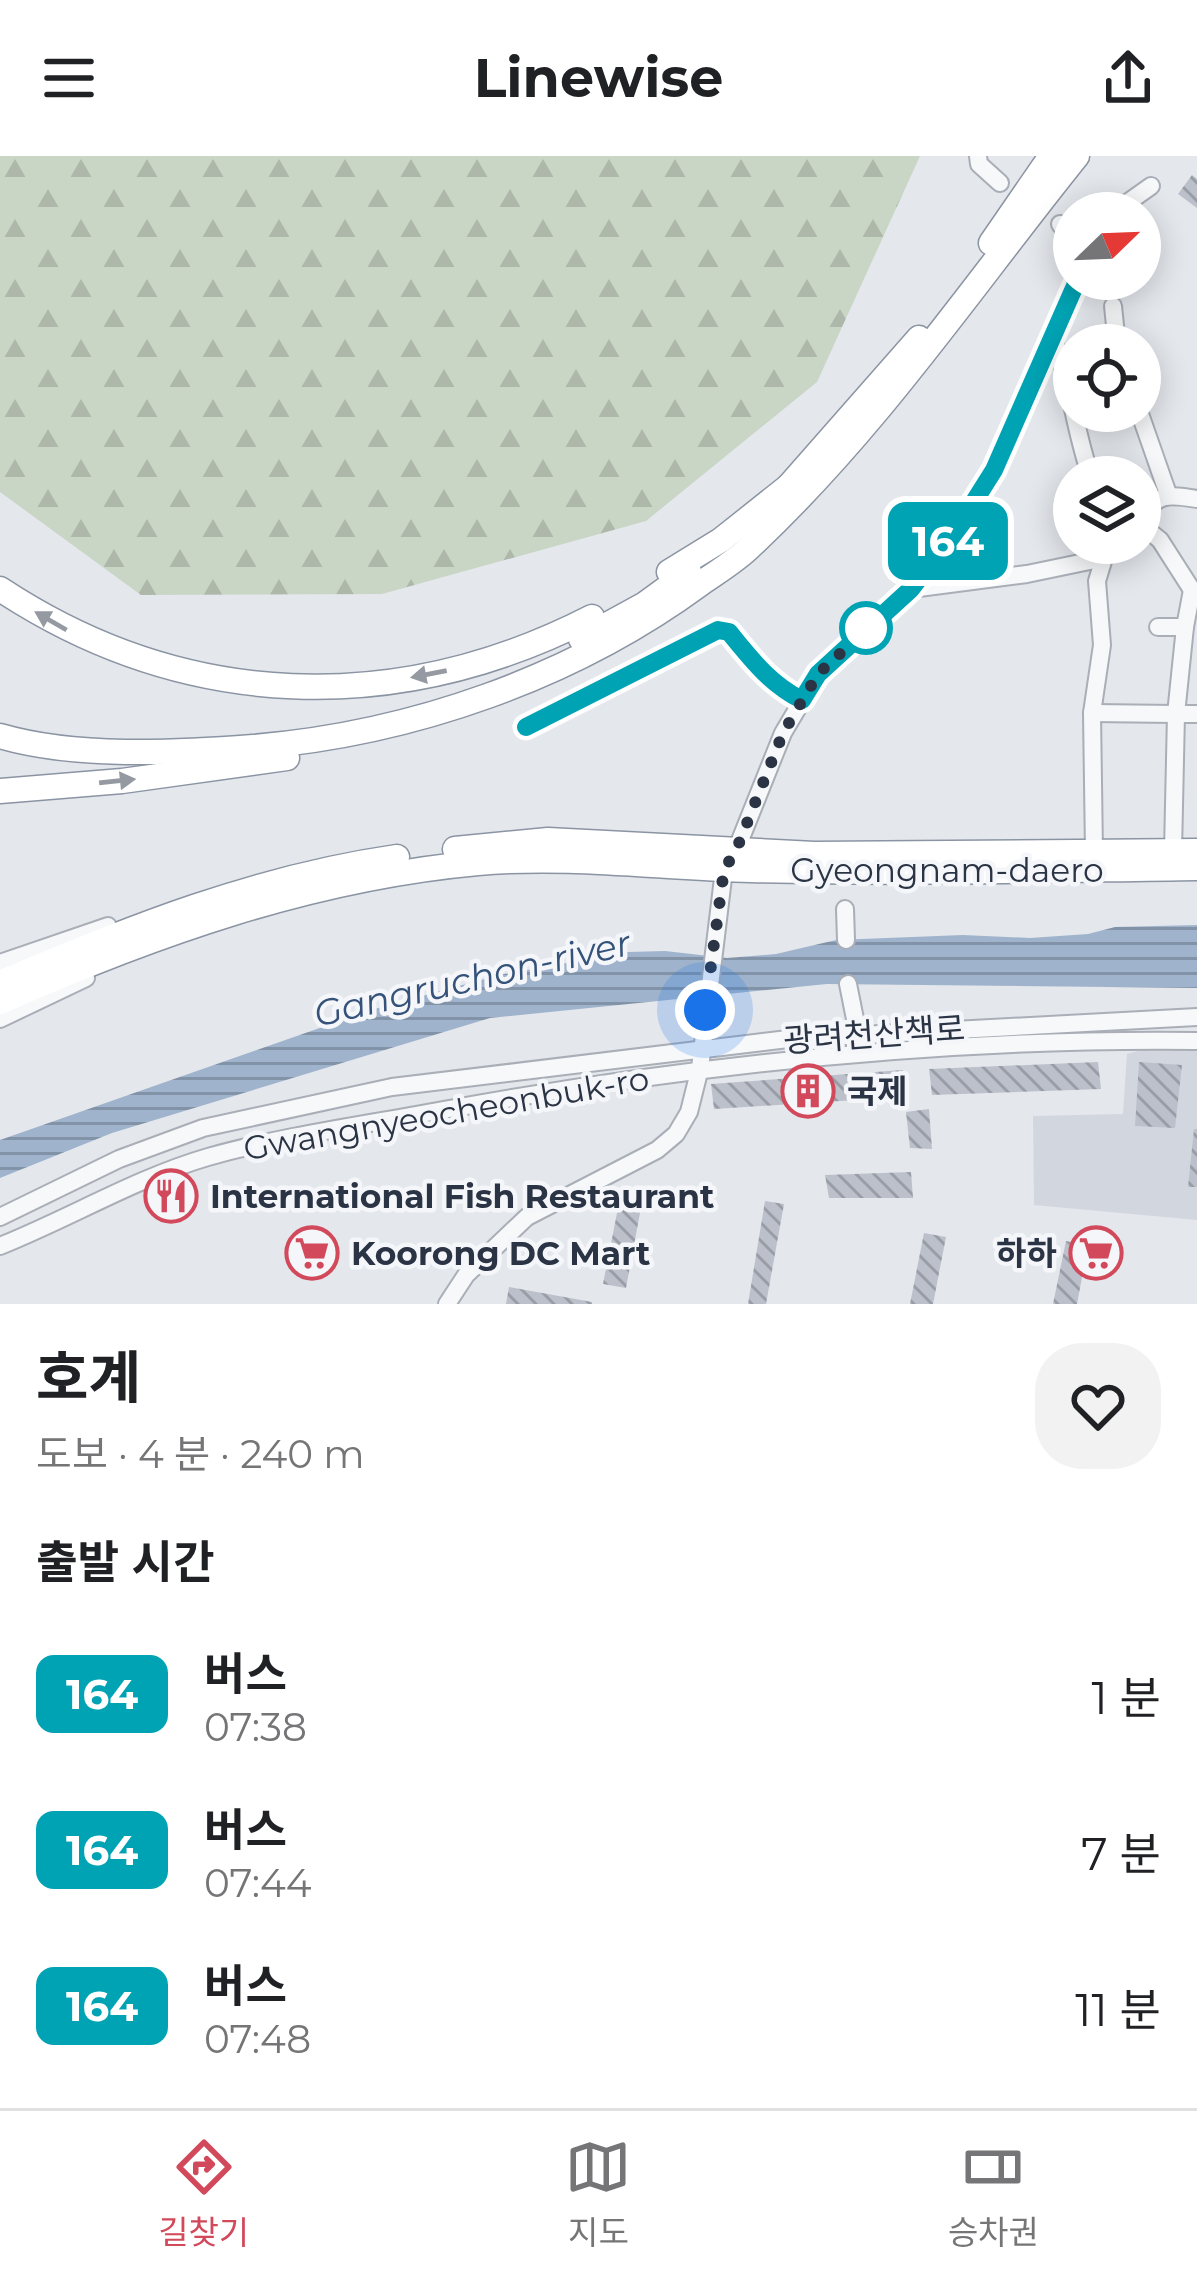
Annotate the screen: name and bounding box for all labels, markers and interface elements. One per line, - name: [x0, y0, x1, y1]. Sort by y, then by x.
- icon: menu: [36, 45, 102, 111]
- text: Linewise: [474, 45, 723, 111]
- icon: share: [1095, 45, 1161, 111]
- north arrow: [1053, 192, 1161, 300]
- map controls: [1053, 192, 1161, 564]
- button: locate: [1053, 324, 1161, 432]
- button: layers: [1053, 456, 1161, 564]
- line badge: 164: [879, 502, 1017, 580]
- text: 164: [912, 515, 984, 567]
- unlabelled marker: [841, 603, 891, 653]
- one-way arrow: [34, 611, 68, 632]
- one-way arrow: [409, 665, 447, 684]
- one-way arrow: [98, 771, 136, 790]
- street label: Gyeongnam-daero: [790, 850, 1104, 890]
- water label: Gangruchon-river: [309, 920, 636, 1036]
- your location: [675, 980, 735, 1040]
- street label: 광려천산책로: [782, 1008, 966, 1060]
- street label: Gwangnyeocheonbuk-ro: [240, 1058, 652, 1168]
- building icon: 국제: [780, 1063, 836, 1119]
- place label: 국제: [847, 1071, 908, 1111]
- restaurant icon: International Fish Restaurant: [143, 1168, 199, 1224]
- place label: International Fish Restaurant: [210, 1176, 714, 1216]
- supermarket icon: Koorong DC Mart: [284, 1225, 340, 1281]
- supermarket icon: 하하: [1068, 1225, 1124, 1281]
- place label: Koorong DC Mart: [351, 1233, 650, 1273]
- place label: 하하: [996, 1233, 1057, 1273]
- text: 호계: [36, 1343, 141, 1412]
- button: heart: [1035, 1343, 1161, 1469]
- text: 도보 · 4 분 · 240 m: [36, 1430, 365, 1478]
- text: 출발 시간: [36, 1534, 214, 1589]
- text: 버스: [204, 1646, 287, 1701]
- text: 164: [66, 1668, 138, 1720]
- text: 1 분: [1092, 1670, 1161, 1725]
- text: 07:38: [204, 1703, 307, 1751]
- text: 버스: [204, 1802, 287, 1857]
- text: 164: [66, 1824, 138, 1876]
- text: 7 분: [1081, 1826, 1161, 1881]
- text: 07:44: [204, 1859, 312, 1907]
- text: 버스: [204, 1958, 287, 2013]
- text: 164: [66, 1980, 138, 2032]
- text: 11 분: [1075, 1982, 1161, 2037]
- text: 07:48: [204, 2015, 311, 2063]
- tab: 길찾기: [158, 2134, 249, 2254]
- tab: 지도: [565, 2134, 631, 2254]
- tab: 승차권: [948, 2134, 1039, 2254]

